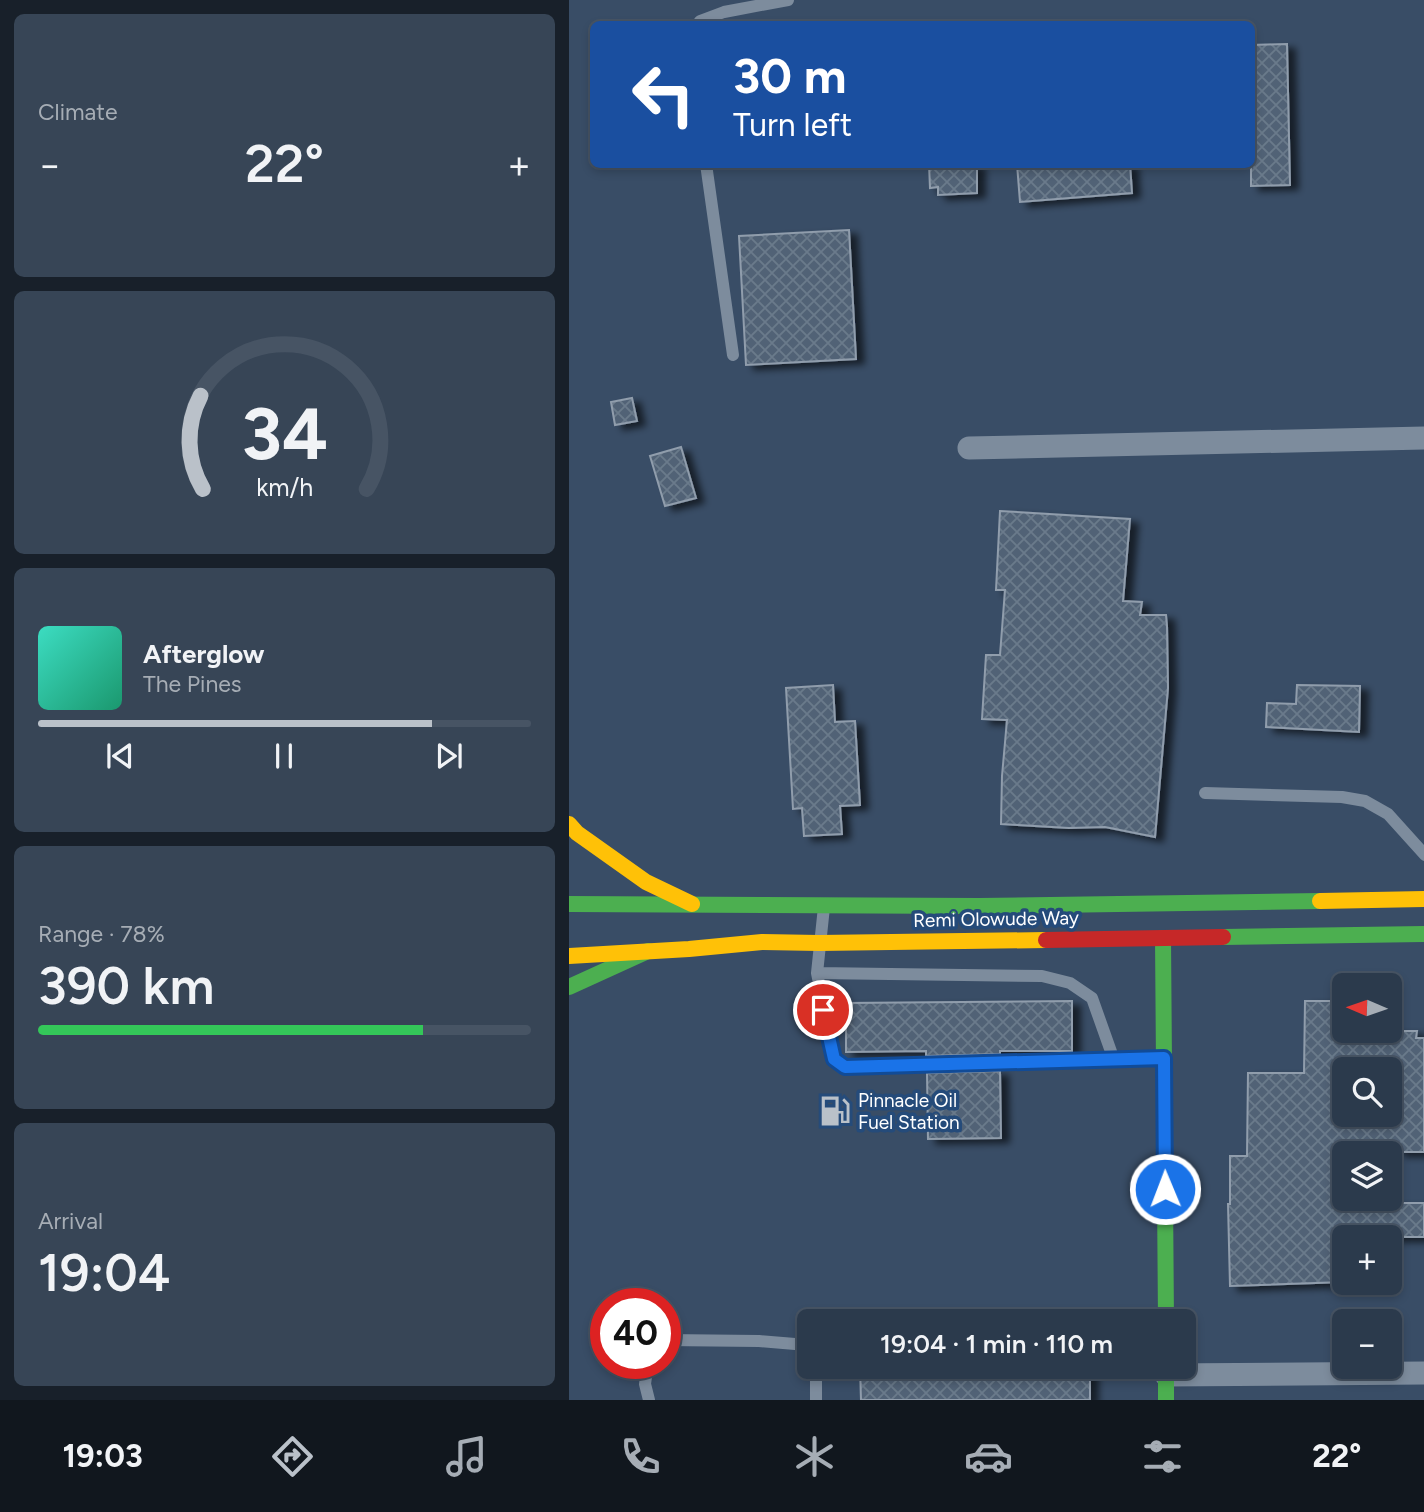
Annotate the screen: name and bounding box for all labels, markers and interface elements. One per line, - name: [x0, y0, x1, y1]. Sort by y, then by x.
- text: 30 m: [733, 46, 846, 105]
- icon: left: [618, 49, 709, 140]
- text: Climate: [38, 98, 117, 126]
- text: Turn left: [733, 106, 852, 144]
- text: 22°: [245, 133, 324, 195]
- text: −: [38, 142, 62, 188]
- text: +: [507, 142, 531, 188]
- text: 34: [241, 390, 328, 477]
- text: km/h: [256, 472, 313, 502]
- text: Afterglow: [143, 638, 265, 670]
- text: The Pines: [143, 670, 242, 698]
- icon: previous: [101, 737, 139, 775]
- icon: pause: [265, 737, 303, 775]
- icon: next: [430, 737, 468, 775]
- street label: Remi Olowude Way: [913, 906, 1079, 932]
- text: Range · 78%: [38, 920, 165, 948]
- text: 390 km: [38, 955, 214, 1017]
- north arrow: [1332, 973, 1402, 1043]
- map controls: [1332, 973, 1402, 1379]
- pin: [793, 980, 853, 1040]
- icon: arrive: [804, 991, 842, 1029]
- button: search: [1332, 1057, 1402, 1127]
- place label: Pinnacle Oil Fuel Station: [858, 1089, 960, 1134]
- fuel station icon: Pinnacle Oil Fuel Station: [818, 1094, 852, 1128]
- button: layers: [1332, 1141, 1402, 1211]
- position arrow: [1128, 1152, 1202, 1226]
- text: Arrival: [38, 1207, 103, 1235]
- button: +: [1332, 1225, 1402, 1295]
- text: 19:04: [38, 1242, 171, 1304]
- speed limit sign: 40: [590, 1288, 681, 1379]
- button: −: [1332, 1309, 1402, 1379]
- text: 19:04 · 1 min · 110 m: [880, 1328, 1113, 1360]
- icon: directions: [268, 1432, 317, 1481]
- icon: music: [442, 1432, 491, 1481]
- icon: phone: [616, 1432, 665, 1481]
- icon: climate: [790, 1432, 839, 1481]
- icon: car: [964, 1432, 1013, 1481]
- icon: filters: [1138, 1432, 1187, 1481]
- text: 19:03: [63, 1437, 143, 1475]
- text: 22°: [1312, 1437, 1361, 1475]

